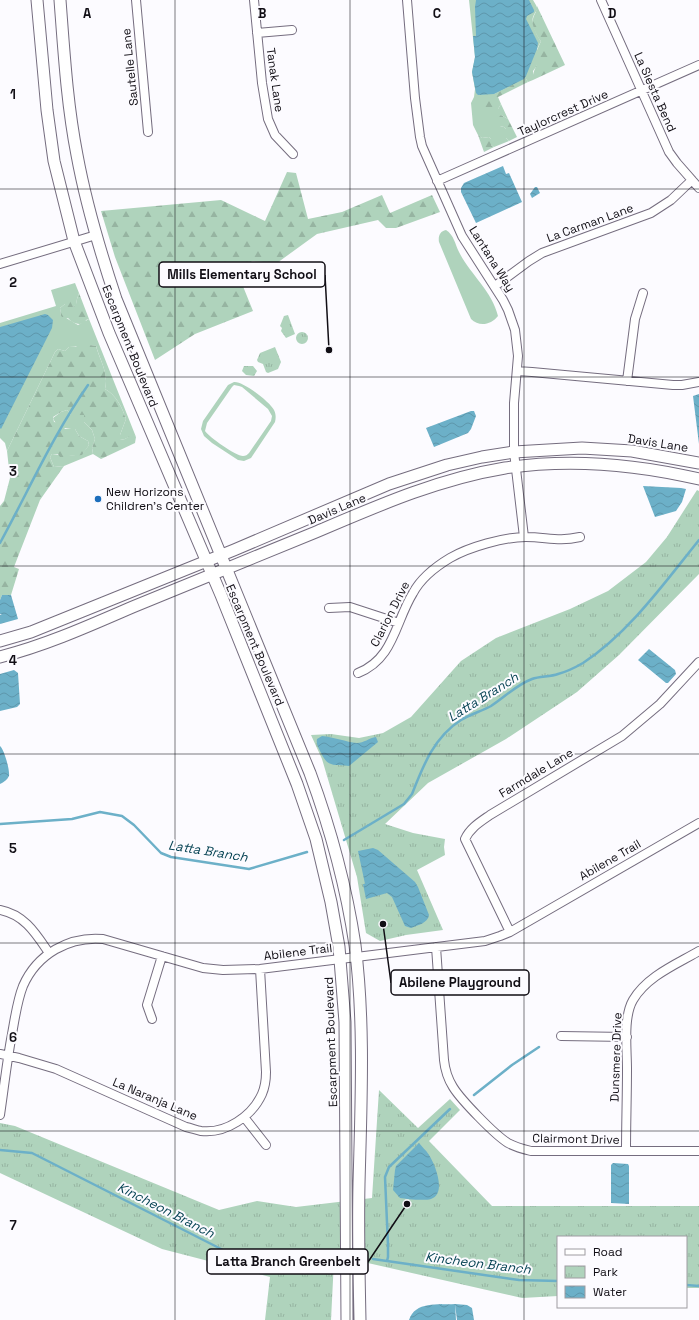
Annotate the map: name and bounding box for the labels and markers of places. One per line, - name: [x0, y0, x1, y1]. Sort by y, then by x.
- callout: Mills Elementary School: [159, 262, 325, 287]
- place label: New Horizons Children's Center: [106, 484, 205, 514]
- marker: New Horizons Children's Center: [93, 494, 103, 504]
- callout: Abilene Playground: [391, 970, 529, 995]
- callout: Latta Branch Greenbelt: [207, 1249, 368, 1274]

